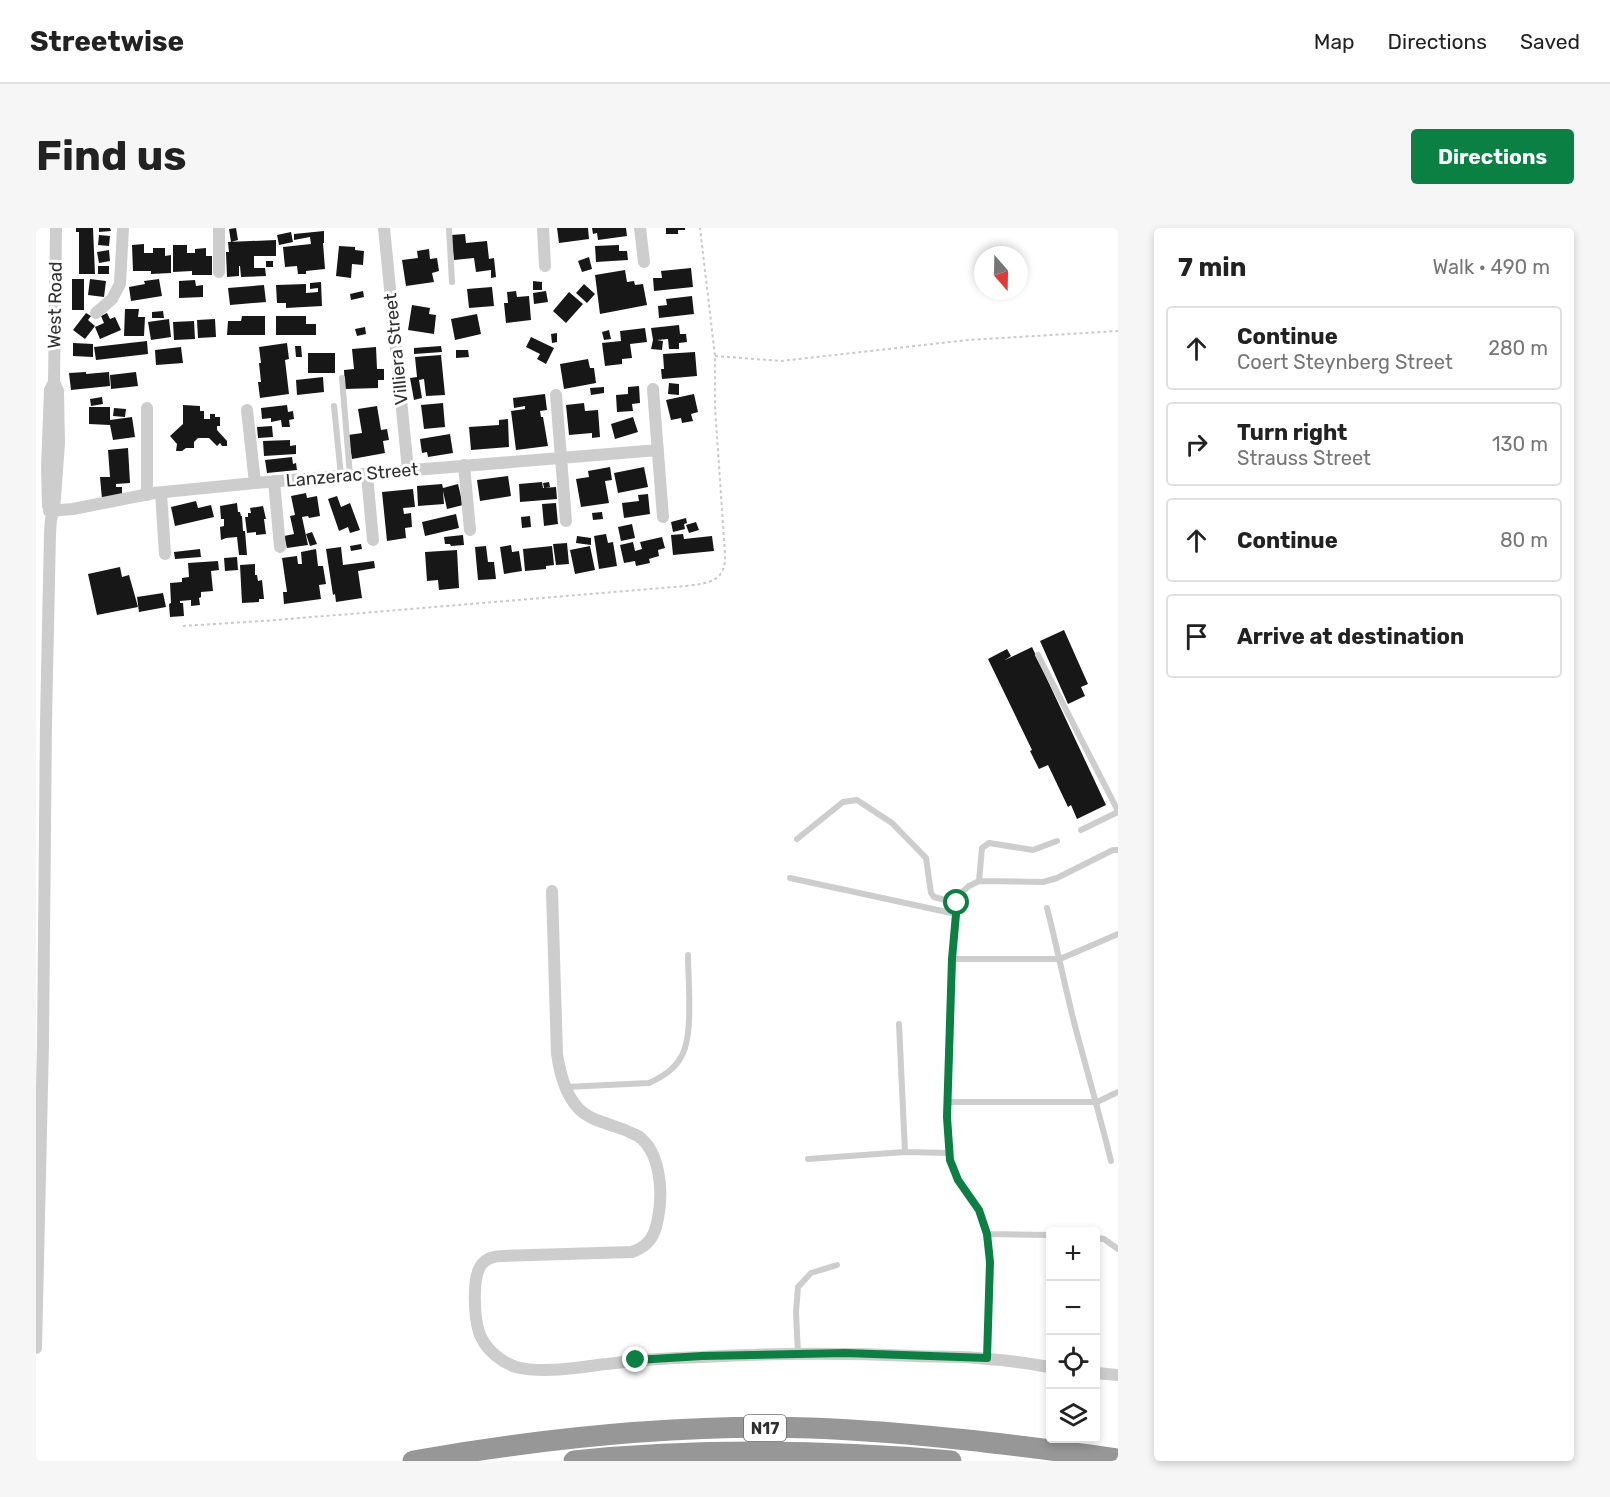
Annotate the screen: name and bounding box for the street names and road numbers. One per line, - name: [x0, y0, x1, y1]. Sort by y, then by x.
- street label: West Road: [43, 261, 67, 349]
- street label: Villiera Street: [379, 292, 413, 406]
- street label: Lanzerac Street: [285, 458, 419, 492]
- road number: N17: [744, 1415, 786, 1441]

